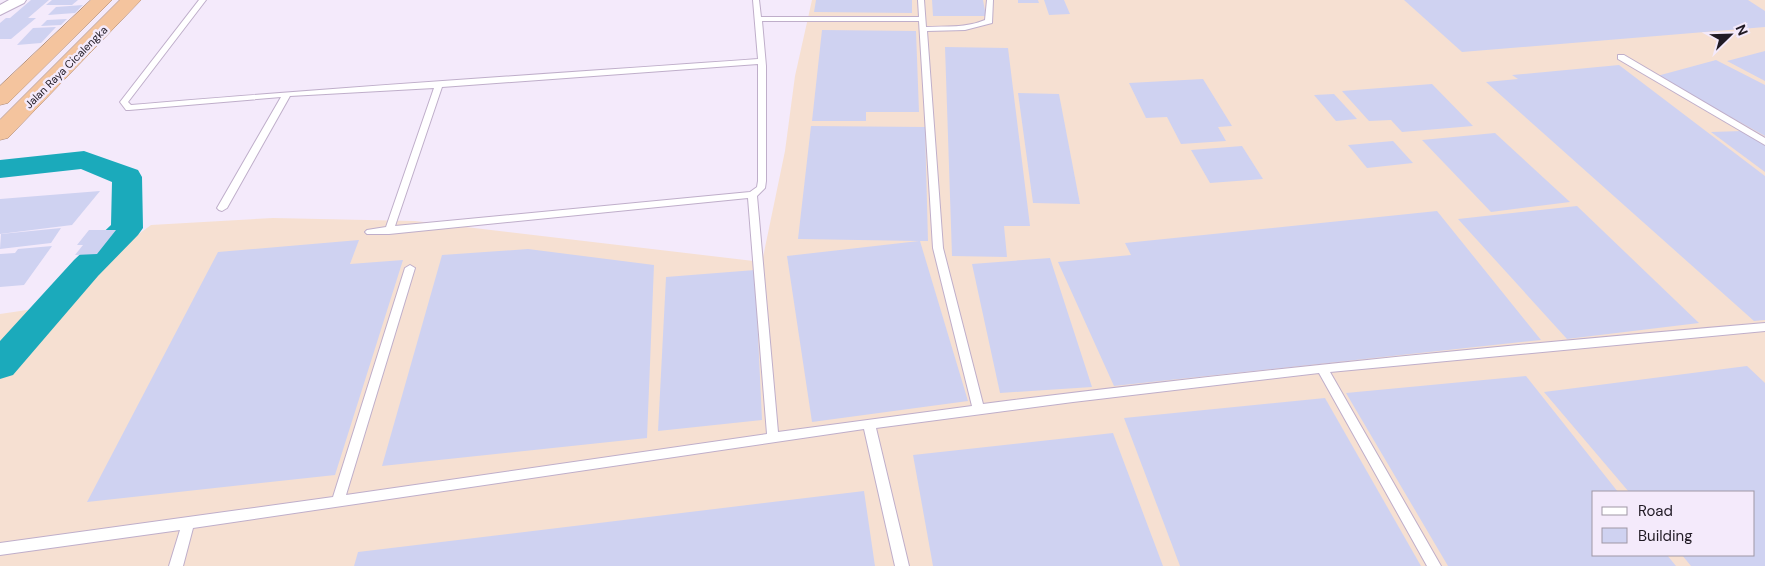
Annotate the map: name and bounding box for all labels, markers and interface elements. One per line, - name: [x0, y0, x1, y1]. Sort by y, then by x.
- north arrow: [1705, 10, 1755, 60]
- text: N: [1732, 22, 1752, 38]
- street label: Jalan Raya Cicalengka: [22, 23, 110, 111]
- legend: [1592, 491, 1755, 556]
- text: Road: [1638, 501, 1673, 521]
- text: Building: [1638, 526, 1693, 546]

